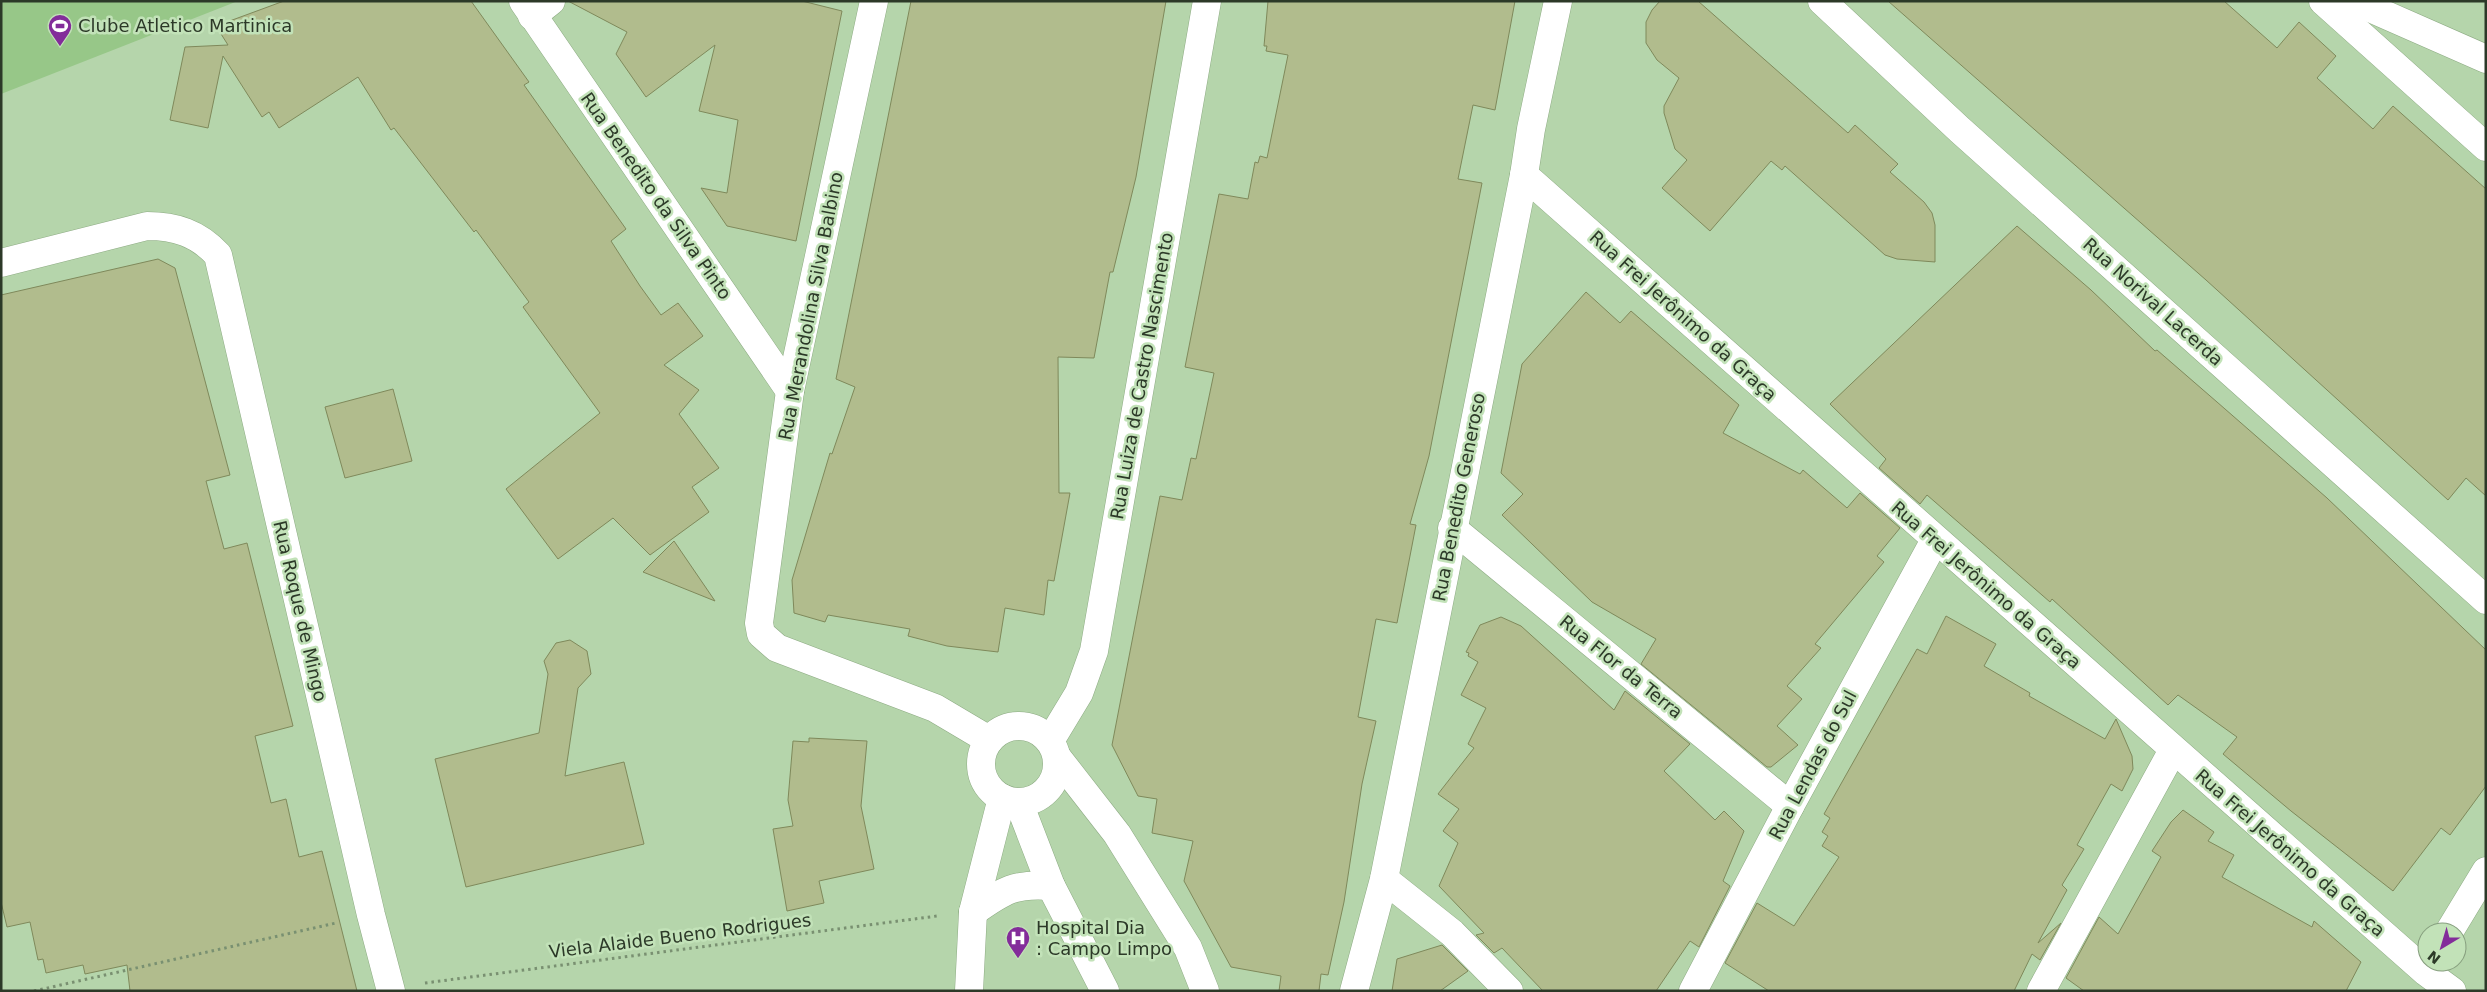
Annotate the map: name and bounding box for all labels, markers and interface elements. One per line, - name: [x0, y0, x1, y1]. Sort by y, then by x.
- sports icon: Clube Atletico Martinica: [47, 13, 73, 47]
- place label: Clube Atletico Martinica: [78, 15, 292, 36]
- street label: Rua Benedito da Silva Pinto: [577, 88, 736, 303]
- street label: Rua Merandolina Silva Balbino: [774, 170, 847, 442]
- street label: Rua Frei Jerônimo da Graça: [1586, 226, 1781, 405]
- street label: Rua Luiza de Castro Nascimento: [1106, 231, 1177, 521]
- street label: Rua Norival Lacerda: [2079, 233, 2228, 370]
- street label: Rua Benedito Generoso: [1428, 391, 1489, 603]
- street label: Rua Frei Jerônimo da Graça: [1887, 497, 2085, 673]
- street label: Rua Roque de Mingo: [269, 518, 332, 703]
- street label: Rua Flor da Terra: [1556, 611, 1687, 723]
- street label: Rua Lendas do Sul: [1764, 687, 1861, 843]
- street label: Rua Frei Jerônimo da Graça: [2191, 765, 2389, 941]
- street label: Viela Alaide Bueno Rodrigues: [548, 909, 812, 962]
- place label: Hospital Dia : Campo Limpo: [1036, 917, 1172, 959]
- north arrow: [2417, 922, 2467, 972]
- hospital icon: Hospital Dia : Campo Limpo: [1005, 925, 1031, 959]
- text: N: [2424, 947, 2444, 967]

